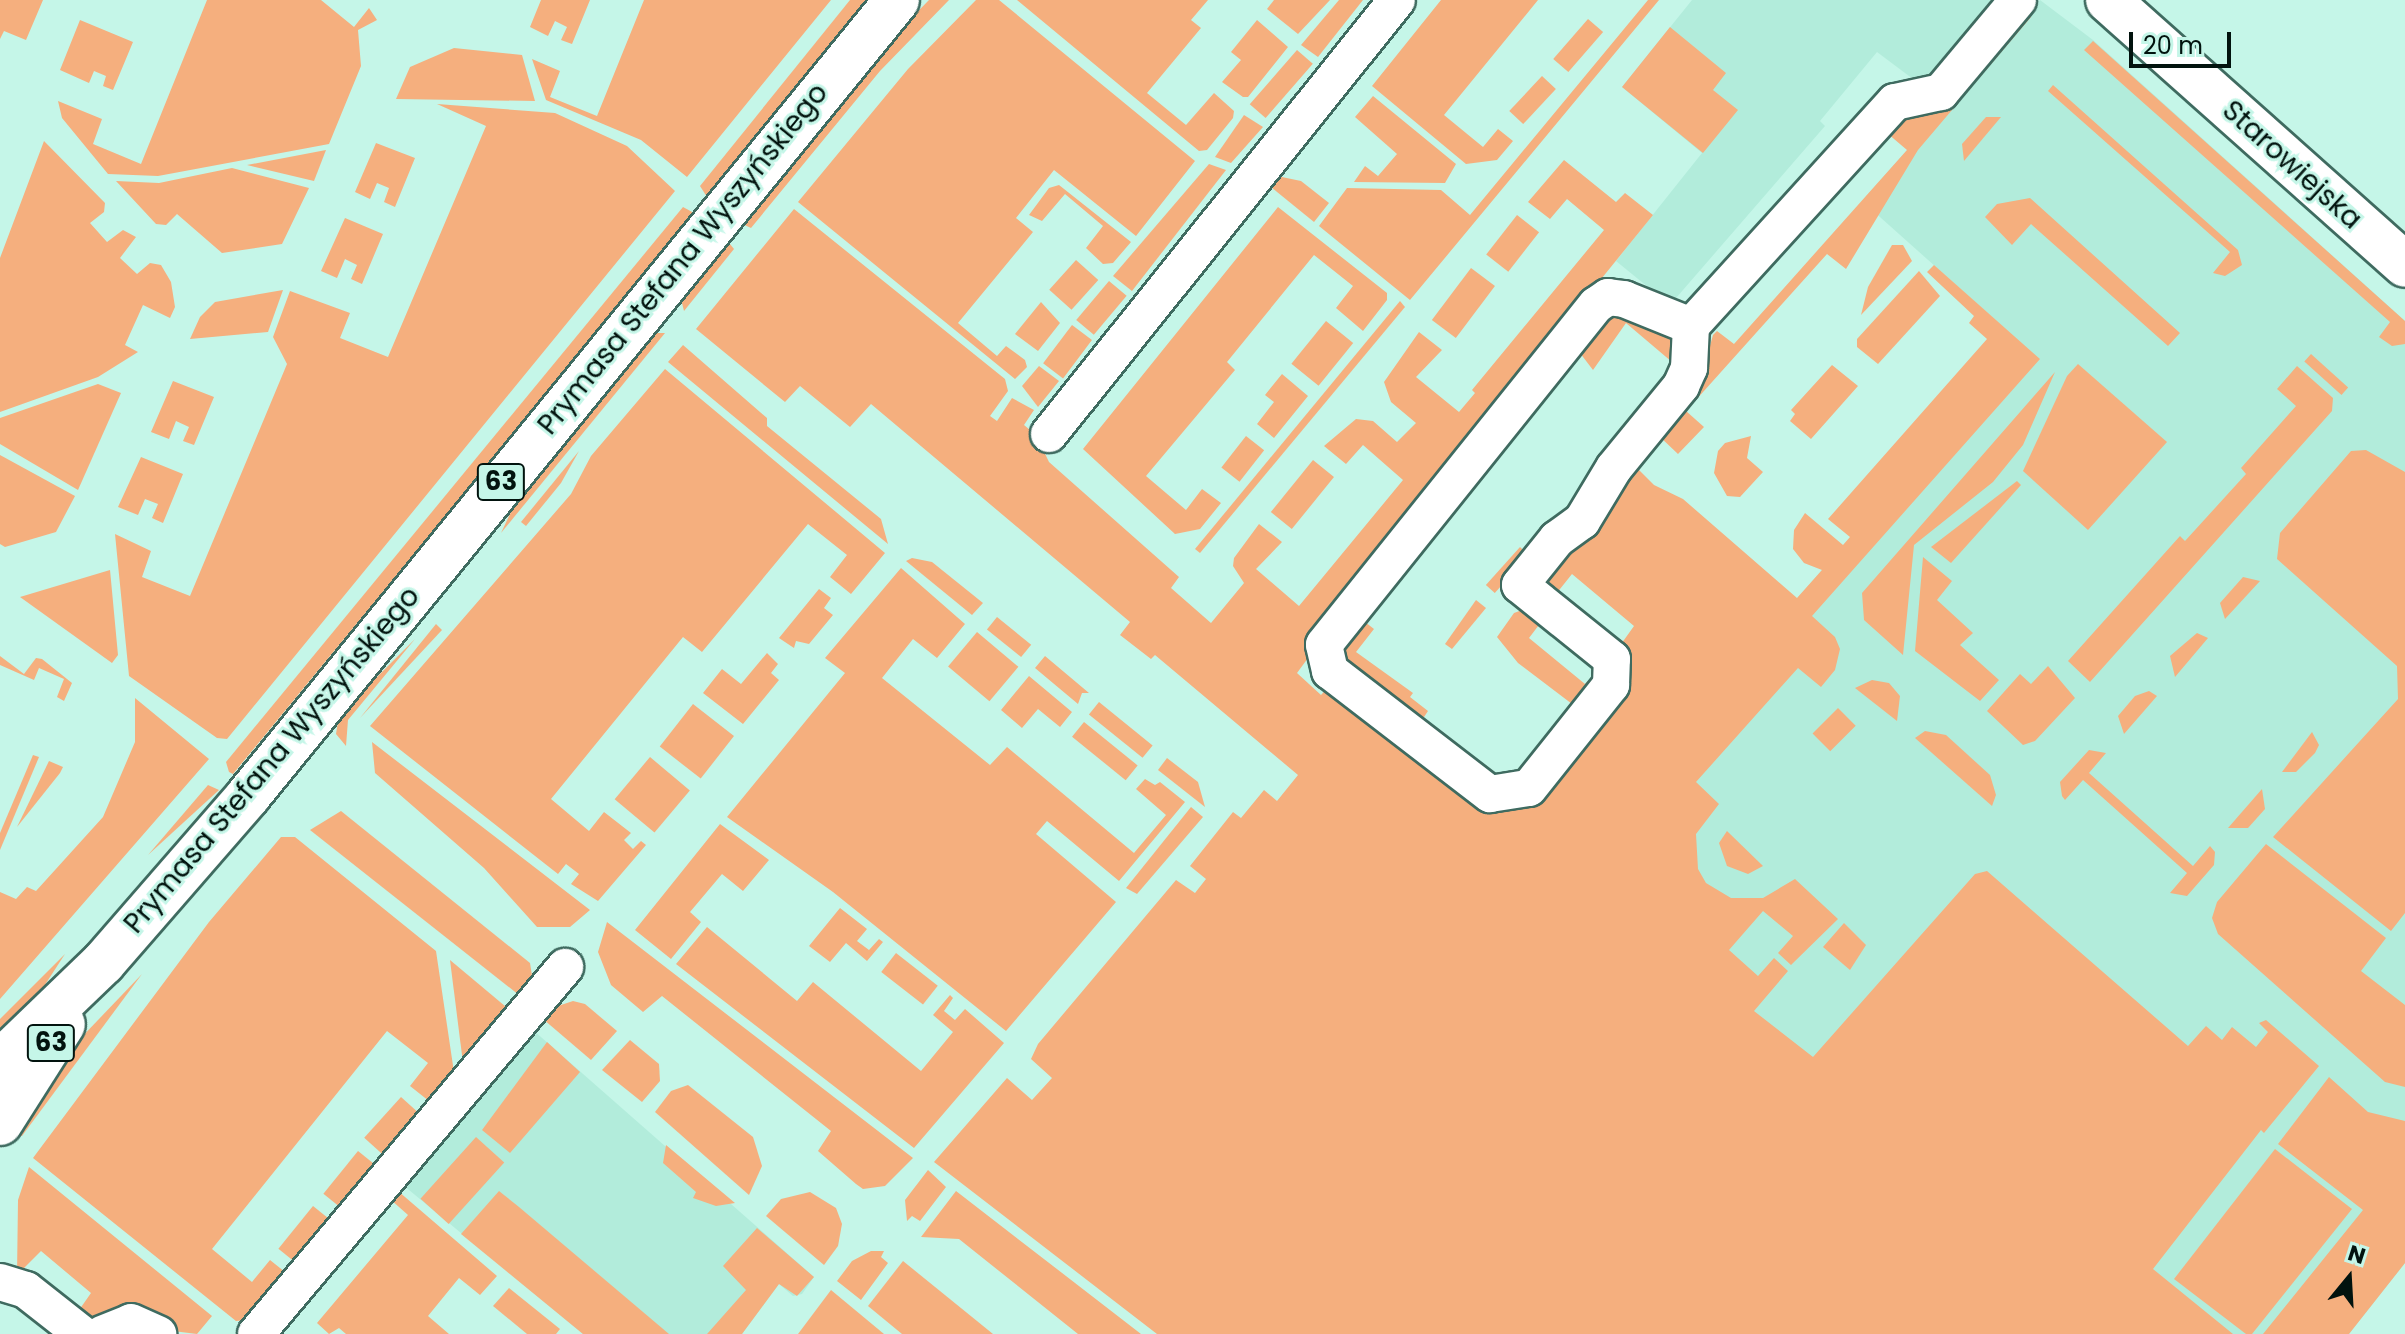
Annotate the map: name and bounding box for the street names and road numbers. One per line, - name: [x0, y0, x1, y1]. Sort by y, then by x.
- street label: Prymasa Stefana Wyszyńskiego: [531, 77, 835, 441]
- street label: Starowiejska: [2215, 94, 2369, 236]
- road number: 63: [475, 460, 527, 504]
- street label: Prymasa Stefana Wyszyńskiego: [117, 580, 427, 940]
- road number: 63: [25, 1021, 77, 1065]

